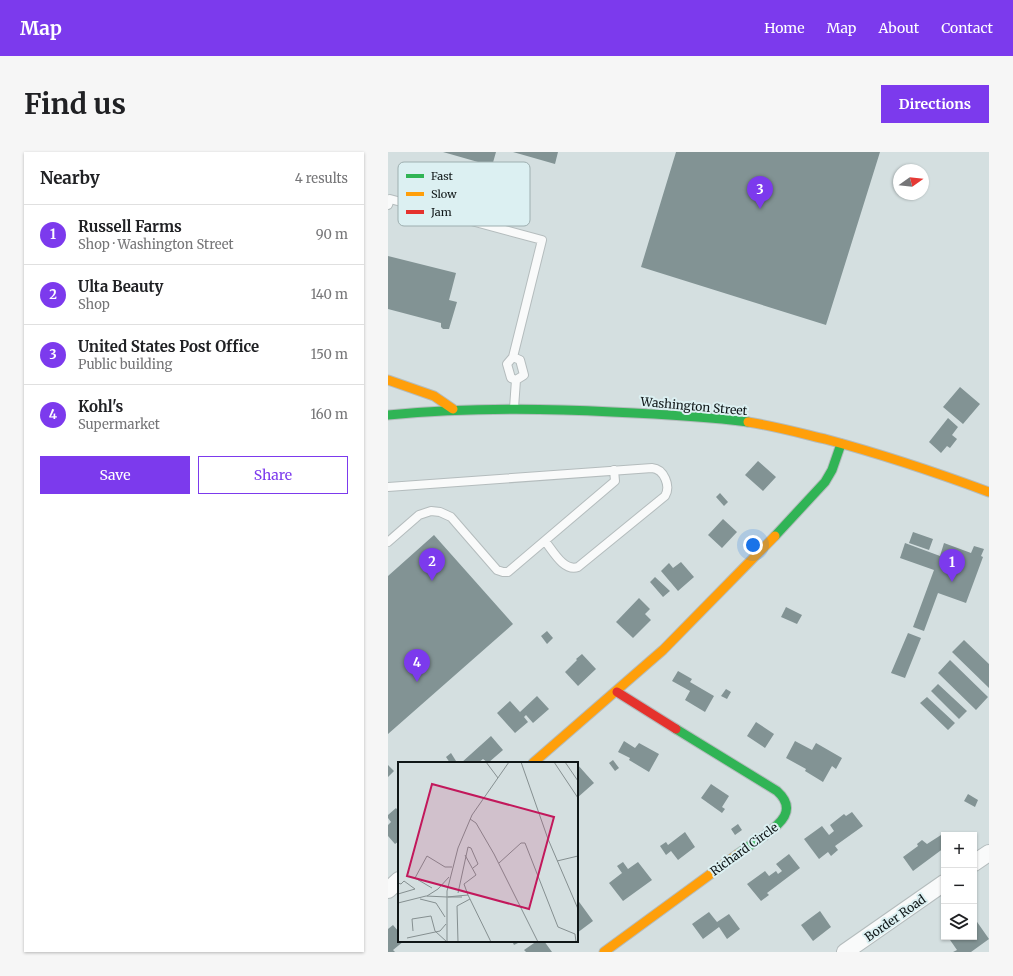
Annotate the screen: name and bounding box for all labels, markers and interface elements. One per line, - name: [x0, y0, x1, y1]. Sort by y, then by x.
- text: Map: [20, 16, 62, 40]
- text: Home: [764, 19, 805, 37]
- text: Map: [827, 19, 856, 37]
- text: About: [878, 19, 919, 37]
- text: Contact: [941, 19, 993, 37]
- button: Directions: [881, 85, 989, 123]
- text: Find us: [24, 86, 126, 122]
- legend: [398, 162, 530, 226]
- north arrow: [893, 164, 929, 200]
- text: Nearby: [40, 167, 100, 189]
- text: Fast: [431, 169, 454, 183]
- text: 4 results: [295, 170, 348, 187]
- pin: 3: [747, 176, 773, 209]
- text: Slow: [431, 187, 457, 201]
- text: Jam: [430, 205, 452, 219]
- text: Russell Farms: [78, 217, 182, 236]
- text: 1: [50, 226, 56, 243]
- text: 90 m: [316, 226, 348, 243]
- text: Shop · Washington Street: [78, 236, 234, 253]
- text: Ulta Beauty: [78, 277, 163, 296]
- text: 2: [49, 286, 57, 303]
- text: 140 m: [311, 286, 348, 303]
- text: Shop: [78, 296, 110, 313]
- text: United States Post Office: [78, 337, 259, 356]
- text: 3: [49, 346, 57, 363]
- text: 150 m: [311, 346, 348, 363]
- text: Public building: [78, 356, 172, 373]
- street label: Washington Street: [639, 394, 748, 418]
- text: Kohl's: [78, 397, 123, 416]
- text: 4: [49, 406, 57, 423]
- text: 160 m: [310, 406, 348, 423]
- text: Supermarket: [78, 416, 160, 433]
- button: Save: [40, 456, 190, 494]
- button: Share: [198, 456, 348, 494]
- your location: [743, 535, 763, 555]
- pin: 2: [419, 548, 445, 581]
- pin: 1: [939, 549, 965, 582]
- pin: 4: [404, 649, 430, 682]
- inset map: [398, 762, 578, 942]
- street label: Richard Circle: [707, 819, 781, 879]
- map controls: [941, 832, 977, 940]
- button: +: [941, 832, 977, 868]
- button: −: [941, 868, 977, 904]
- street label: Border Road: [862, 891, 928, 945]
- button: layers: [941, 904, 977, 940]

